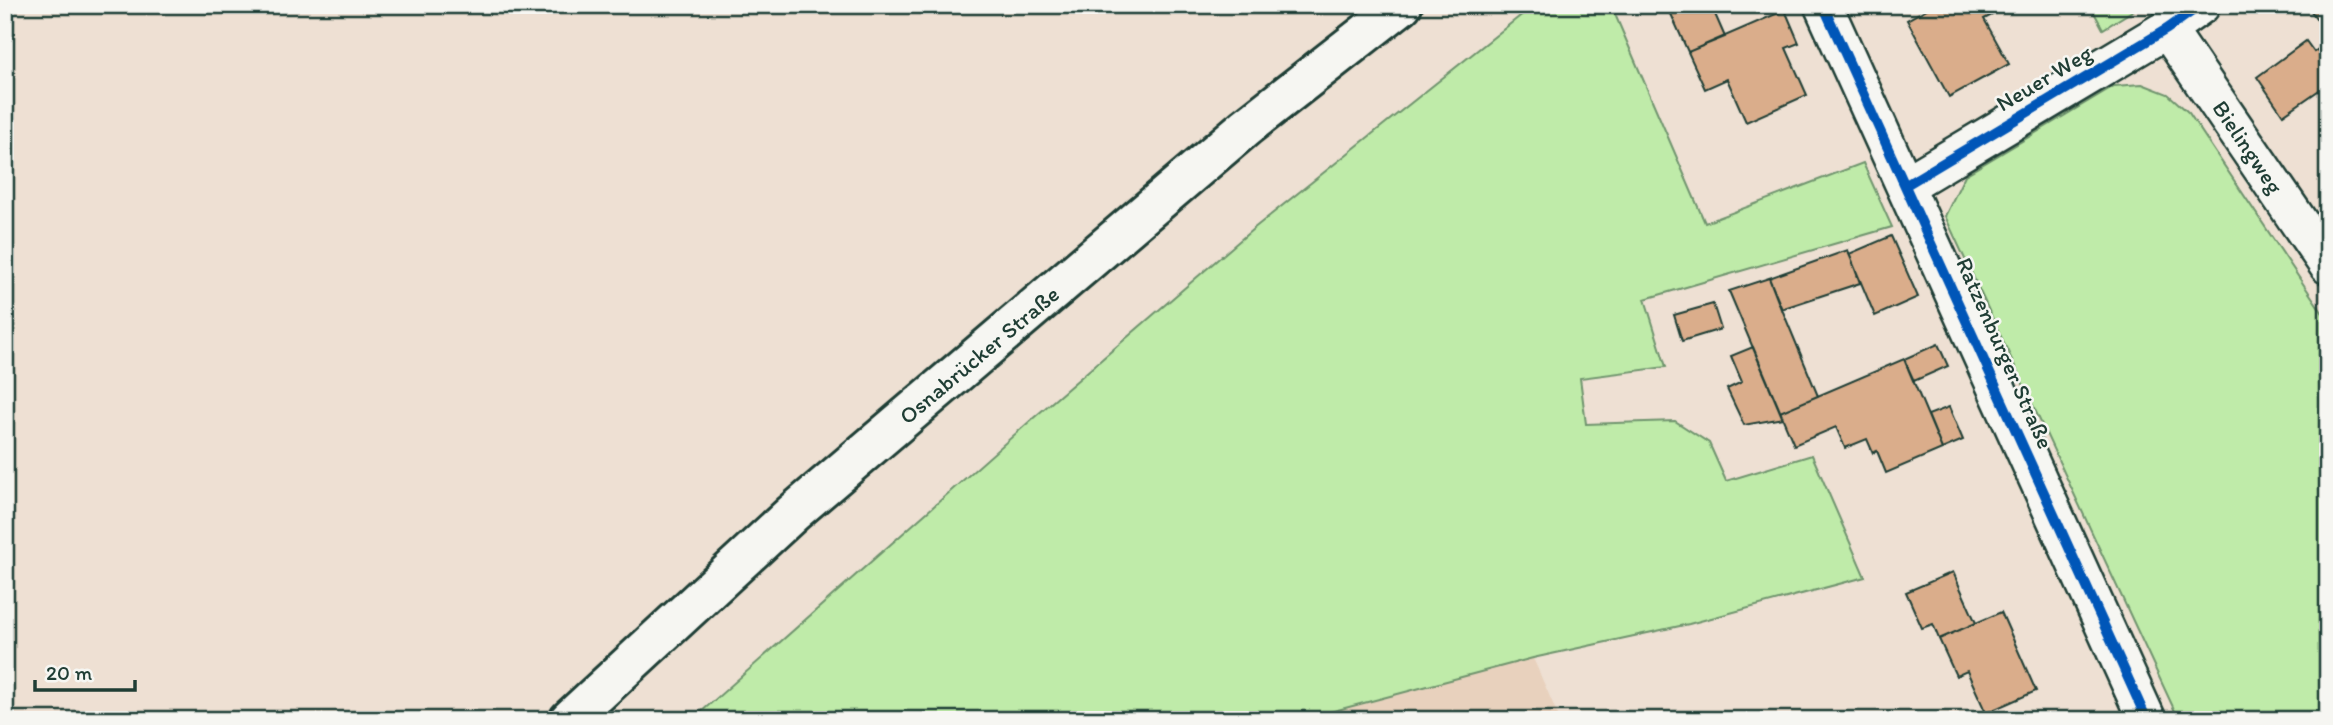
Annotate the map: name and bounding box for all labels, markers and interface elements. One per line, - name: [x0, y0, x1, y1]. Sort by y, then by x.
- street label: Neuer Weg: [1991, 38, 2097, 117]
- street label: Bielingweg: [2207, 95, 2290, 199]
- street label: Ratzenburger Straße: [1950, 253, 2060, 453]
- street label: Osnabrücker Straße: [893, 280, 1065, 430]
- scale bar: [35, 648, 135, 692]
- text: 20 m: [46, 660, 93, 685]

